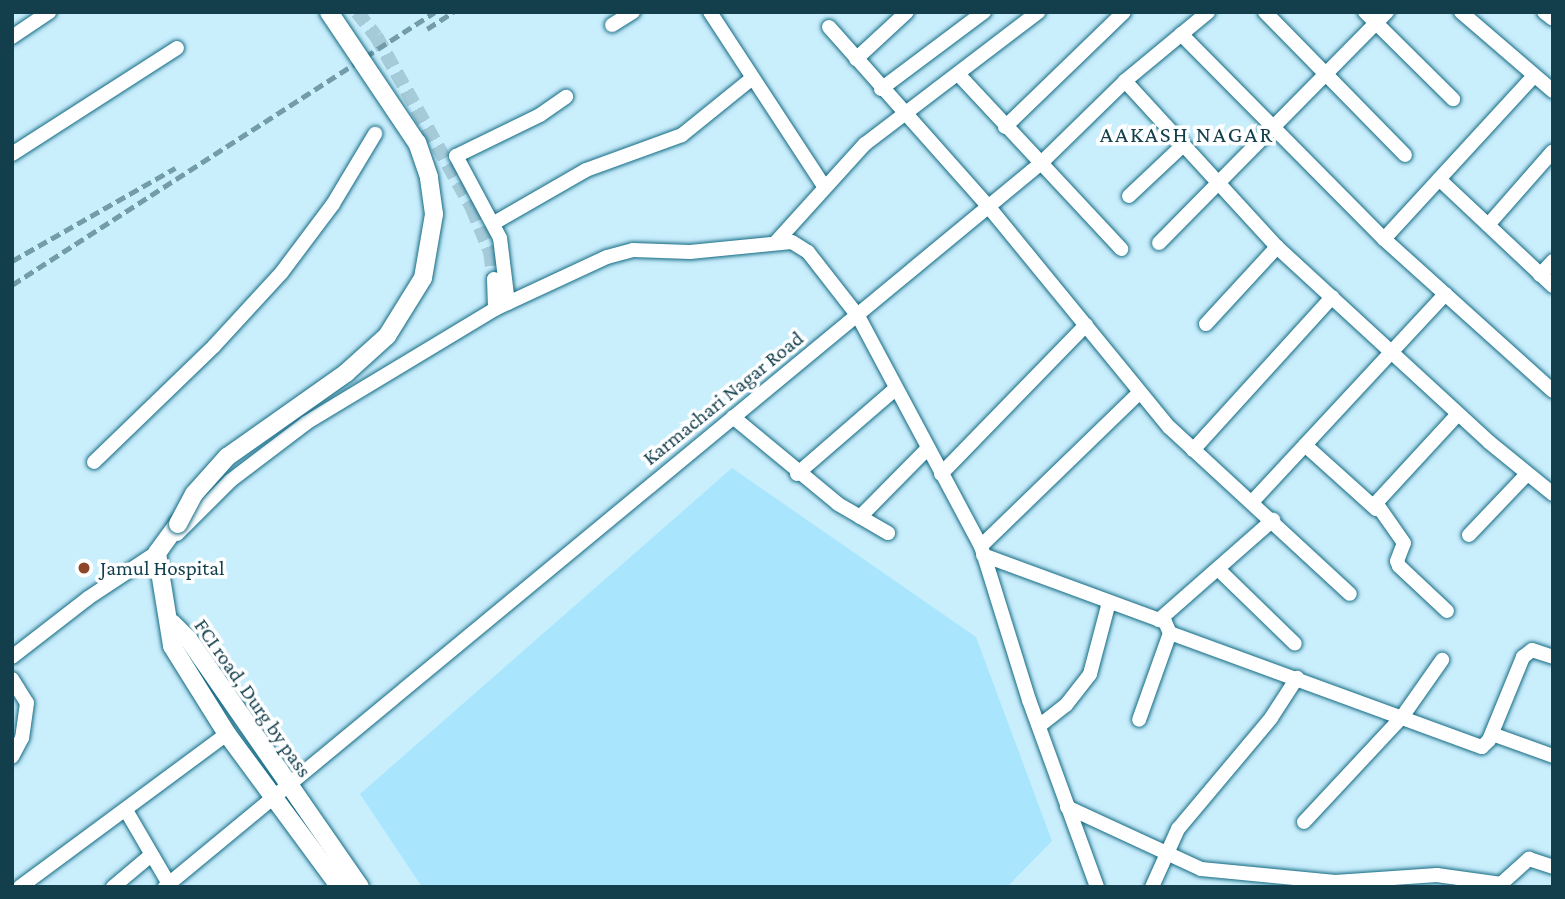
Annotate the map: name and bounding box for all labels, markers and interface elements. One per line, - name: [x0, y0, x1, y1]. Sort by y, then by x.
- district label: AAKASH NAGAR: [1101, 120, 1273, 148]
- street label: Karmachari Nagar Road: [638, 325, 808, 471]
- place label: Jamul Hospital: [100, 555, 224, 581]
- marker: Jamul Hospital: [74, 558, 94, 578]
- street label: FCI road, Durg by pass: [189, 614, 317, 782]

